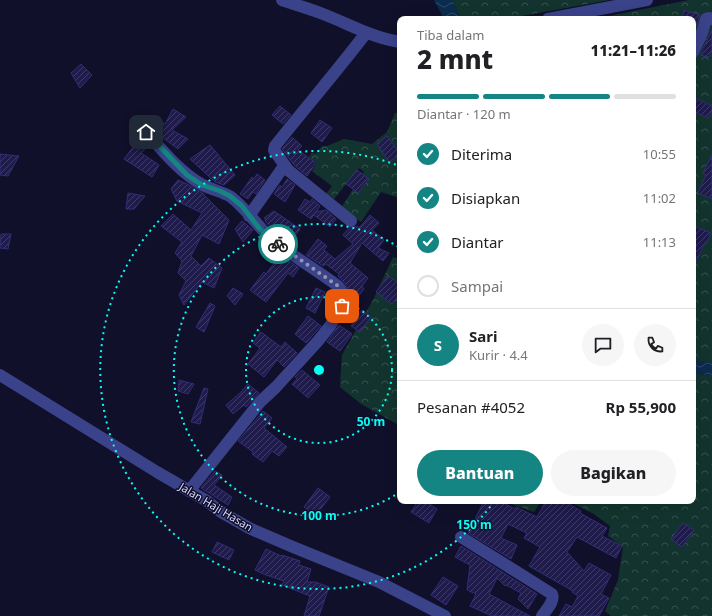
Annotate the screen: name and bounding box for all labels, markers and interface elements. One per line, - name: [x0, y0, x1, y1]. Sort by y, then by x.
- text: Tiba dalam: [417, 26, 484, 44]
- text: 11:21–11:26: [591, 40, 676, 60]
- text: 2 mnt: [417, 41, 493, 77]
- text: Diantar · 120 m: [417, 105, 511, 123]
- pin: [129, 115, 163, 149]
- icon: home: [135, 121, 157, 143]
- icon: check: [417, 143, 439, 165]
- text: Diterima: [451, 144, 512, 164]
- text: 10:55: [643, 145, 676, 163]
- icon: check: [417, 187, 439, 209]
- text: Disiapkan: [451, 188, 520, 208]
- text: 11:02: [643, 189, 676, 207]
- courier: [258, 224, 298, 264]
- icon: check: [417, 231, 439, 253]
- text: Diantar: [451, 232, 504, 252]
- icon: bike: [267, 233, 289, 255]
- text: 11:13: [643, 233, 676, 251]
- text: Sampai: [451, 276, 503, 296]
- pin: [325, 289, 359, 323]
- icon: bag: [331, 295, 353, 317]
- button: chat: [582, 324, 624, 366]
- button: phone: [634, 324, 676, 366]
- text: Sari: [469, 326, 497, 346]
- text: S: [434, 335, 442, 355]
- text: Kurir · 4.4: [469, 346, 528, 364]
- centre of rings: [312, 363, 326, 377]
- text: Pesanan #4052: [417, 397, 525, 417]
- text: Rp 55,900: [606, 397, 676, 417]
- text: 50 m: [357, 413, 385, 430]
- button: Bantuan: [417, 450, 543, 496]
- button: Bagikan: [551, 450, 676, 496]
- street label: Jalan Haji Hasan: [176, 478, 256, 534]
- text: 100 m: [301, 507, 337, 524]
- text: 150 m: [456, 516, 492, 533]

